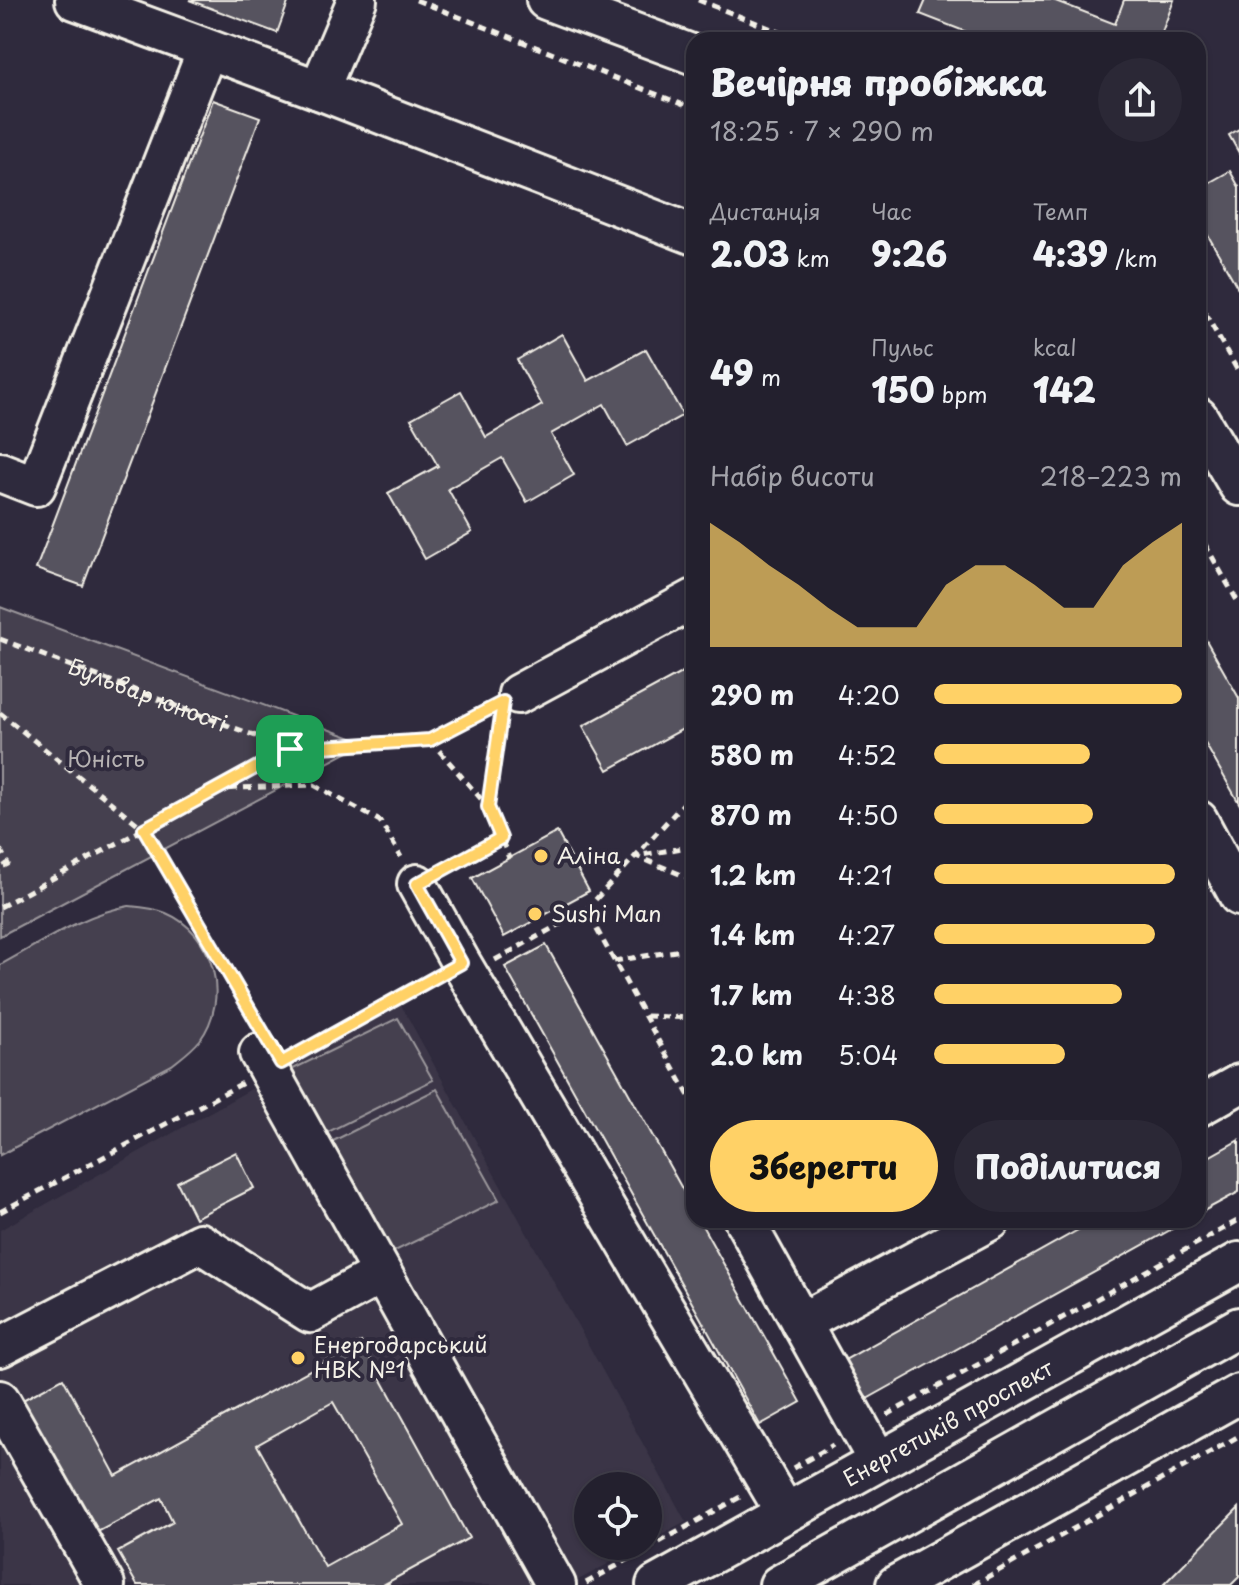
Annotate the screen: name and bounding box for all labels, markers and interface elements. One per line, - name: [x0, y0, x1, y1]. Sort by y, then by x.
- text: Вечірня пробіжка: [710, 54, 1047, 108]
- button: share: [1098, 58, 1182, 142]
- text: 18:25 · 7 × 290 m: [710, 111, 934, 150]
- text: Дистанція: [710, 194, 821, 227]
- text: Час: [871, 194, 912, 227]
- text: Темп: [1033, 194, 1088, 227]
- text: 2.03: [710, 227, 789, 279]
- text: 9:26: [871, 227, 947, 279]
- text: 4:39: [1033, 227, 1108, 279]
- text: km: [789, 241, 830, 274]
- text: /km: [1108, 241, 1157, 274]
- text: Пульс: [871, 330, 934, 363]
- text: kcal: [1033, 330, 1077, 363]
- text: 49: [710, 346, 754, 398]
- text: m: [754, 360, 781, 393]
- text: 150: [871, 363, 935, 415]
- text: 142: [1033, 363, 1096, 415]
- text: bpm: [935, 377, 987, 410]
- text: Набір висоти: [710, 456, 875, 495]
- text: 218–223 m: [1040, 456, 1182, 495]
- street label: Бульвар юності: [64, 649, 232, 739]
- text: 290 m: [710, 675, 794, 714]
- text: 4:20: [838, 675, 900, 714]
- pin: [256, 715, 324, 783]
- icon: arrive: [268, 727, 312, 771]
- text: 580 m: [710, 735, 794, 774]
- text: 4:52: [838, 735, 897, 774]
- park label: Юність: [67, 741, 145, 774]
- text: 870 m: [710, 795, 792, 834]
- text: 4:50: [838, 795, 898, 834]
- place label: Аліна: [557, 838, 621, 871]
- marker: Аліна: [532, 847, 550, 865]
- text: 1.2 km: [710, 855, 796, 894]
- text: 4:21: [838, 855, 893, 894]
- place label: Sushi Man: [551, 896, 661, 929]
- marker: Sushi Man: [526, 905, 544, 923]
- text: 1.4 km: [710, 915, 795, 954]
- text: 4:27: [838, 915, 895, 954]
- text: 1.7 km: [710, 975, 793, 1014]
- text: 4:38: [838, 975, 896, 1014]
- text: 2.0 km: [710, 1035, 803, 1074]
- text: 5:04: [838, 1035, 898, 1074]
- button: Зберегти: [710, 1120, 938, 1212]
- button: Поділитися: [954, 1120, 1182, 1212]
- place label: Енергодарський НВК №1: [314, 1327, 488, 1385]
- marker: Енергодарський НВК №1: [289, 1349, 307, 1367]
- street label: Енергетиків проспект: [836, 1350, 1059, 1493]
- map controls: [574, 1472, 662, 1560]
- button: locate: [574, 1472, 662, 1560]

